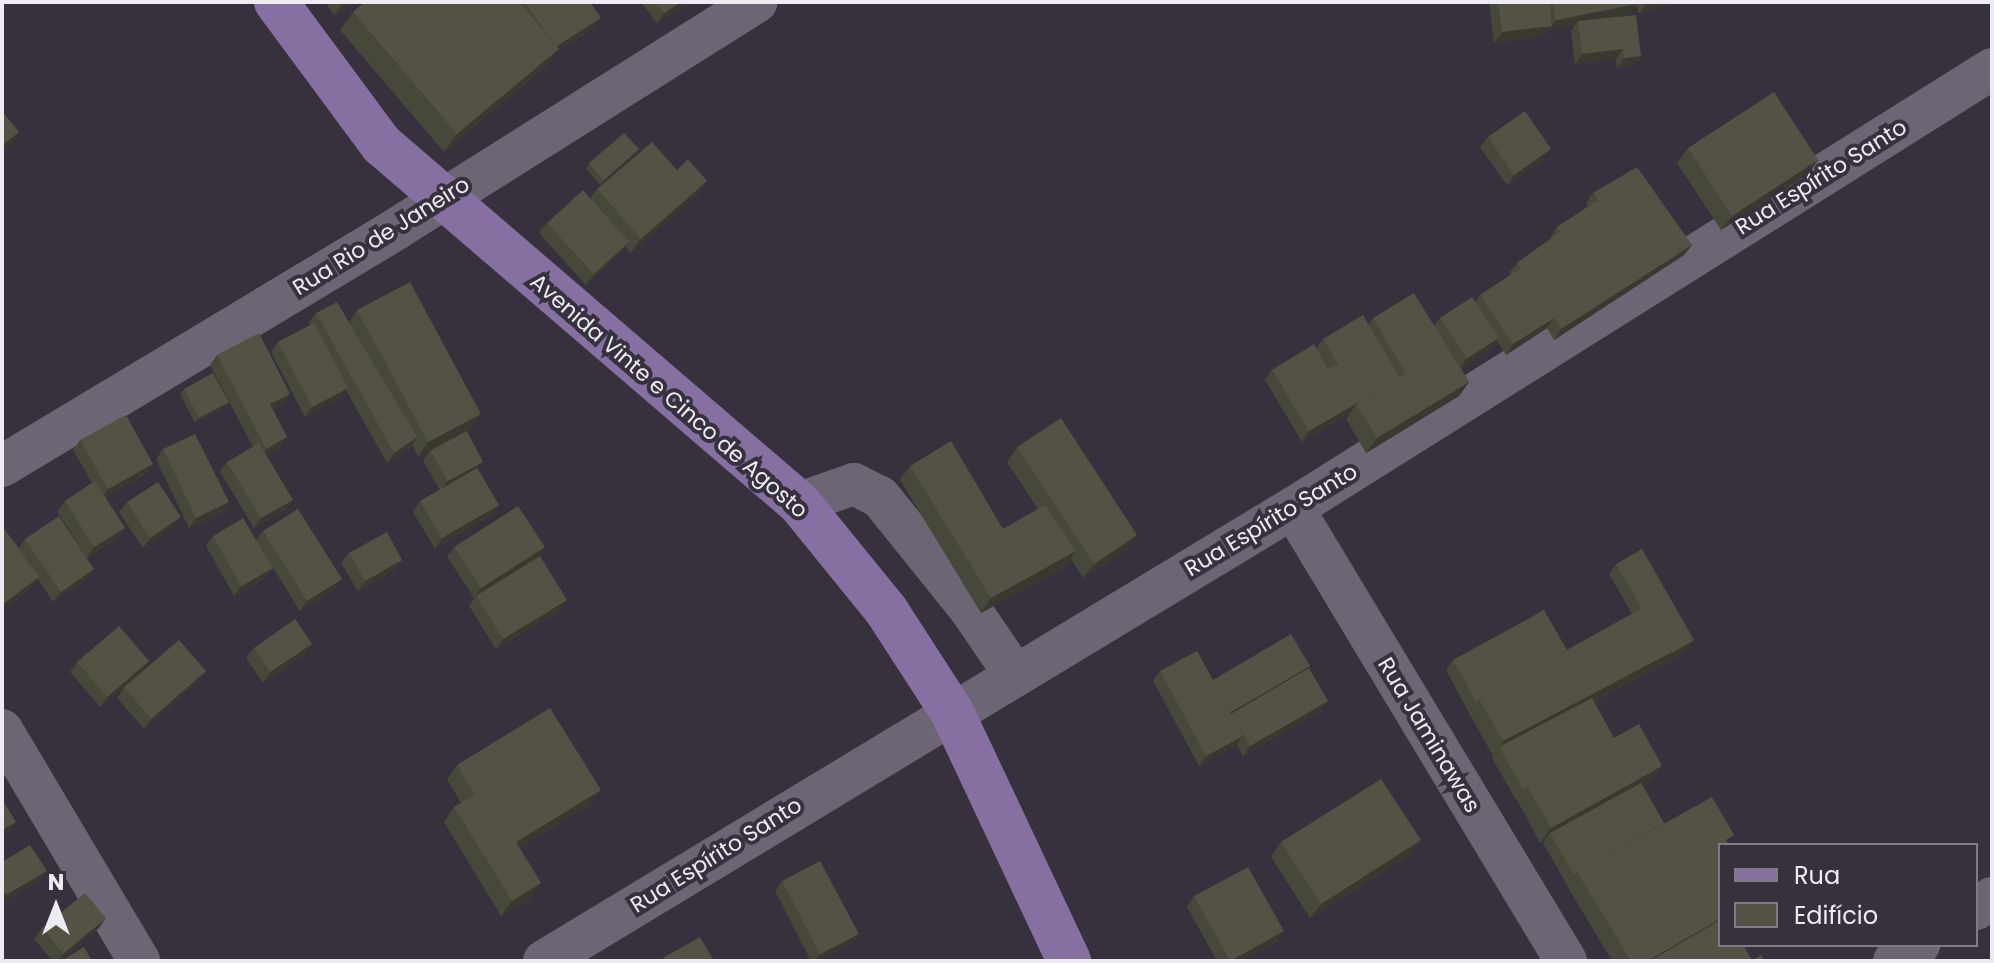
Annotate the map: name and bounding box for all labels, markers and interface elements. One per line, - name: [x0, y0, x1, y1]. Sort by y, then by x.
- street label: Rua Espírito Santo: [1731, 114, 1911, 240]
- street label: Rua Rio de Janeiro: [288, 171, 474, 301]
- street label: Avenida Vinte e Cinco de Agosto: [525, 268, 813, 524]
- street label: Rua Espírito Santo: [1180, 458, 1362, 582]
- street label: Rua Jaminawas: [1372, 653, 1486, 817]
- street label: Rua Espírito Santo: [626, 792, 806, 918]
- legend: [1718, 843, 1978, 947]
- text: Rua: [1794, 859, 1840, 892]
- north arrow: [16, 867, 96, 947]
- text: N: [48, 867, 64, 898]
- text: Edifício: [1794, 899, 1878, 932]

